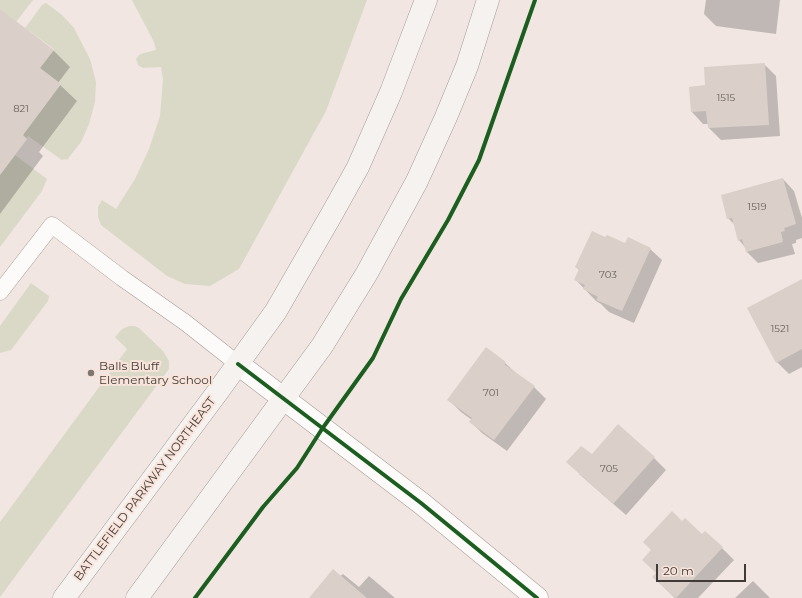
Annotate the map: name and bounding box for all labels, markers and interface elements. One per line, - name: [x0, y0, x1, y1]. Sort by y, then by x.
- house number: 1515: [717, 92, 735, 104]
- house number: 821: [13, 103, 29, 115]
- house number: 1519: [748, 201, 766, 213]
- house number: 703: [599, 269, 617, 281]
- house number: 1521: [771, 323, 789, 335]
- place label: Balls Bluff Elementary School: [99, 359, 212, 387]
- marker: Balls Bluff Elementary School: [86, 368, 96, 378]
- house number: 701: [483, 387, 499, 399]
- street label: BATTLEFIELD PARKWAY NORTHEAST: [71, 394, 219, 584]
- house number: 705: [600, 463, 618, 475]
- scale bar: [658, 556, 748, 582]
- text: 20 m: [663, 563, 694, 578]

